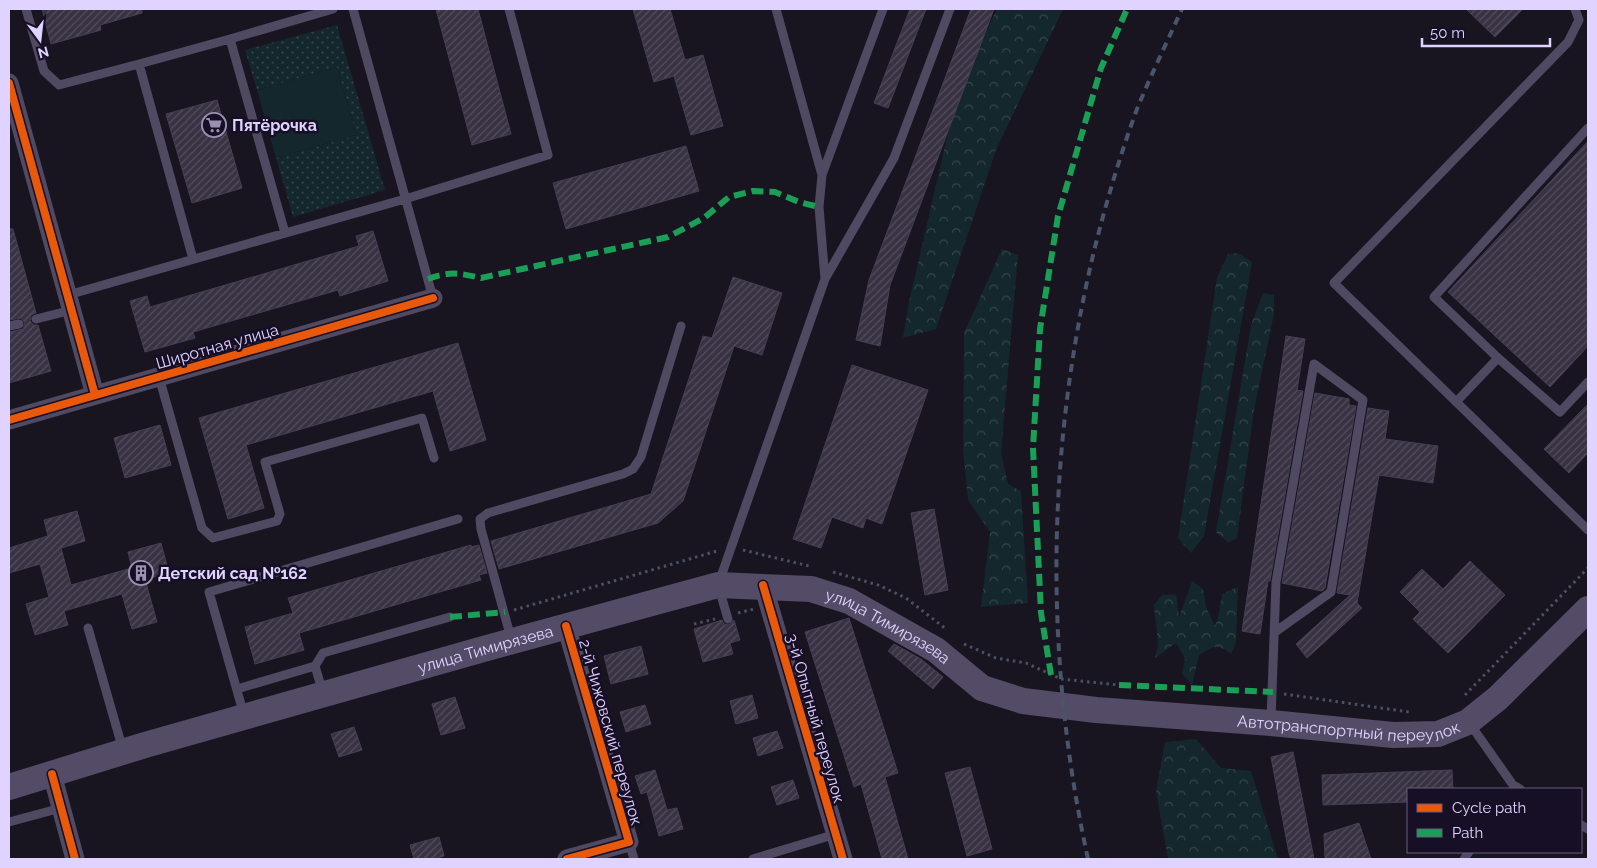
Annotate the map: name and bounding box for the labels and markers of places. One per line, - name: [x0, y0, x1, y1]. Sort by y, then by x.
- supermarket icon: Пятёрочка: [201, 112, 227, 138]
- place label: Пятёрочка: [232, 116, 317, 135]
- building icon: Детский сад №162: [128, 560, 154, 586]
- place label: Детский сад №162: [158, 564, 307, 583]

